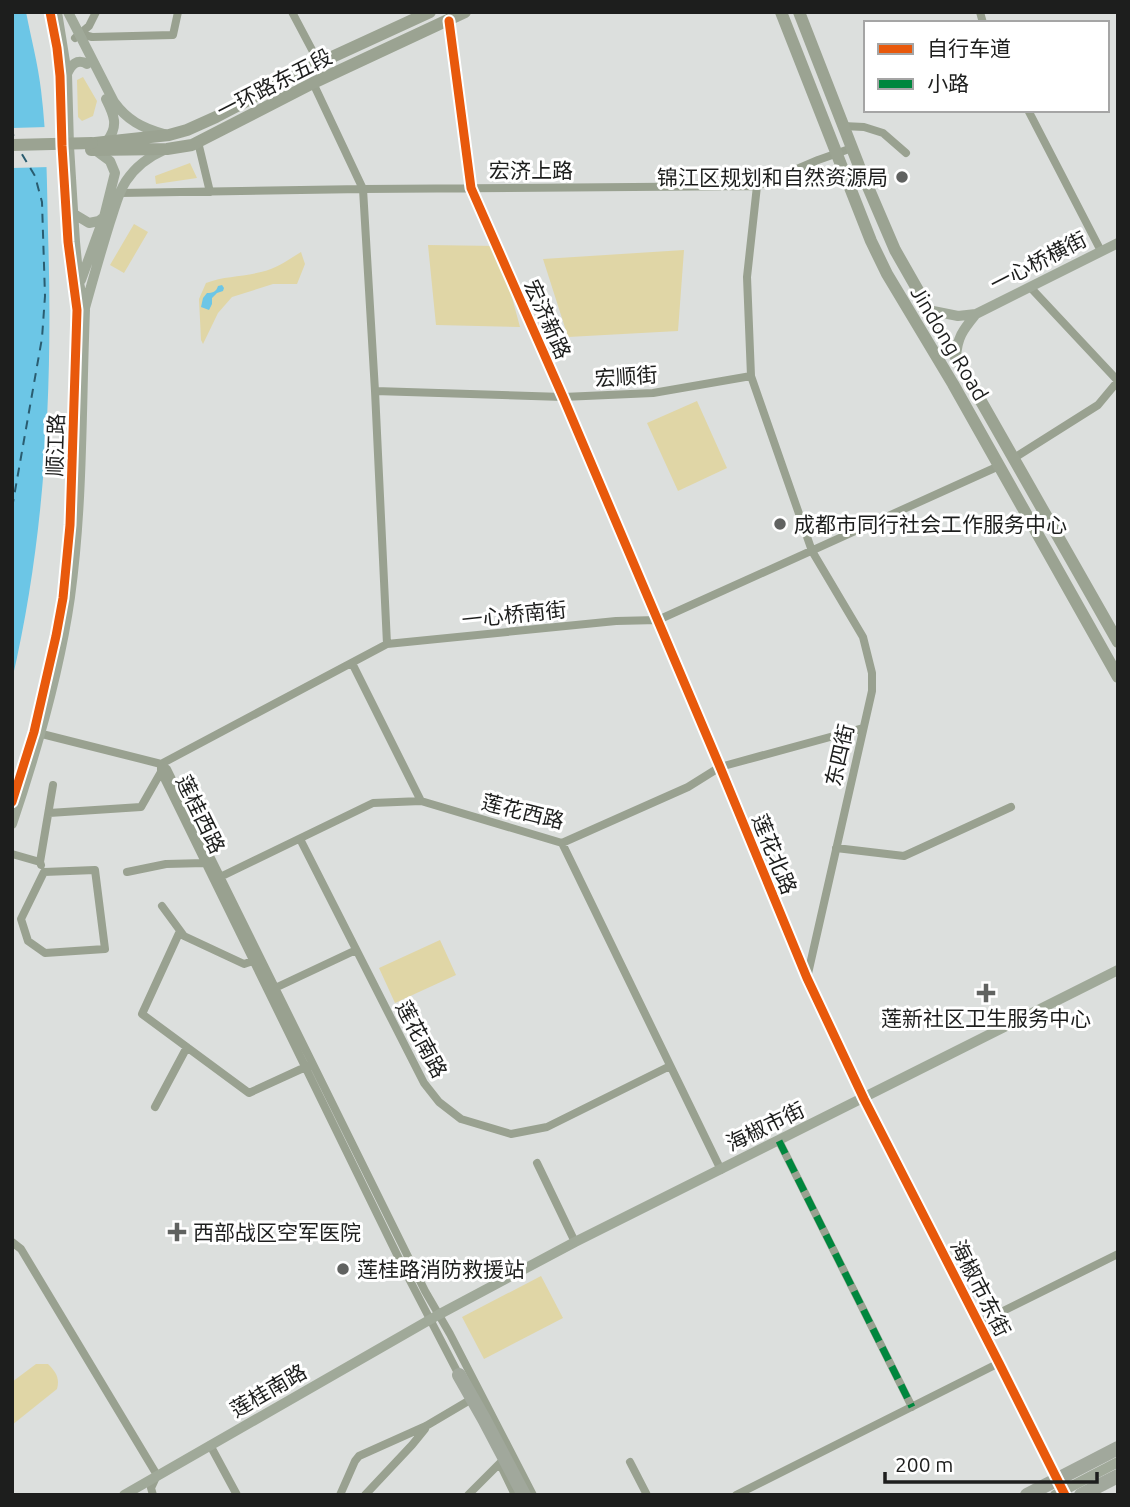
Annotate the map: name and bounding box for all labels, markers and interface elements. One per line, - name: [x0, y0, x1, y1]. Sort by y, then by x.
- legend: [864, 21, 1109, 112]
- text: 自行车道: [927, 36, 1011, 60]
- street label: 一环路东五段: [212, 44, 336, 122]
- text: 小路: [927, 71, 969, 95]
- street label: 宏济上路: [489, 158, 573, 182]
- place label: 锦江区规划和自然资源局: [657, 165, 888, 189]
- marker: 锦江区规划和自然资源局: [894, 169, 910, 185]
- street label: 一心桥横街: [986, 226, 1090, 296]
- street label: 宏济新路: [520, 276, 576, 362]
- street label: Jindong Road: [906, 281, 994, 405]
- street label: 宏顺街: [594, 362, 658, 390]
- street label: 顺江路: [42, 413, 68, 477]
- place label: 成都市同行社会工作服务中心: [794, 512, 1067, 536]
- marker: 成都市同行社会工作服务中心: [772, 516, 788, 532]
- street label: 一心桥南街: [461, 597, 567, 631]
- street label: 东四街: [820, 722, 858, 788]
- street label: 莲桂西路: [172, 771, 230, 857]
- street label: 莲花西路: [479, 789, 567, 833]
- street label: 莲花北路: [748, 811, 802, 897]
- marker: 莲新社区卫生服务中心: [976, 983, 996, 1003]
- street label: 莲花南路: [392, 996, 452, 1082]
- place label: 莲新社区卫生服务中心: [881, 1006, 1091, 1030]
- street label: 海椒市街: [722, 1097, 808, 1155]
- place label: 西部战区空军医院: [193, 1220, 361, 1244]
- marker: 西部战区空军医院: [167, 1222, 187, 1242]
- street label: 海椒市东街: [946, 1236, 1016, 1340]
- place label: 莲桂路消防救援站: [357, 1257, 525, 1281]
- marker: 莲桂路消防救援站: [335, 1261, 351, 1277]
- street label: 莲桂南路: [226, 1359, 310, 1421]
- scale bar: [885, 1440, 1097, 1484]
- text: 200 m: [895, 1452, 953, 1476]

